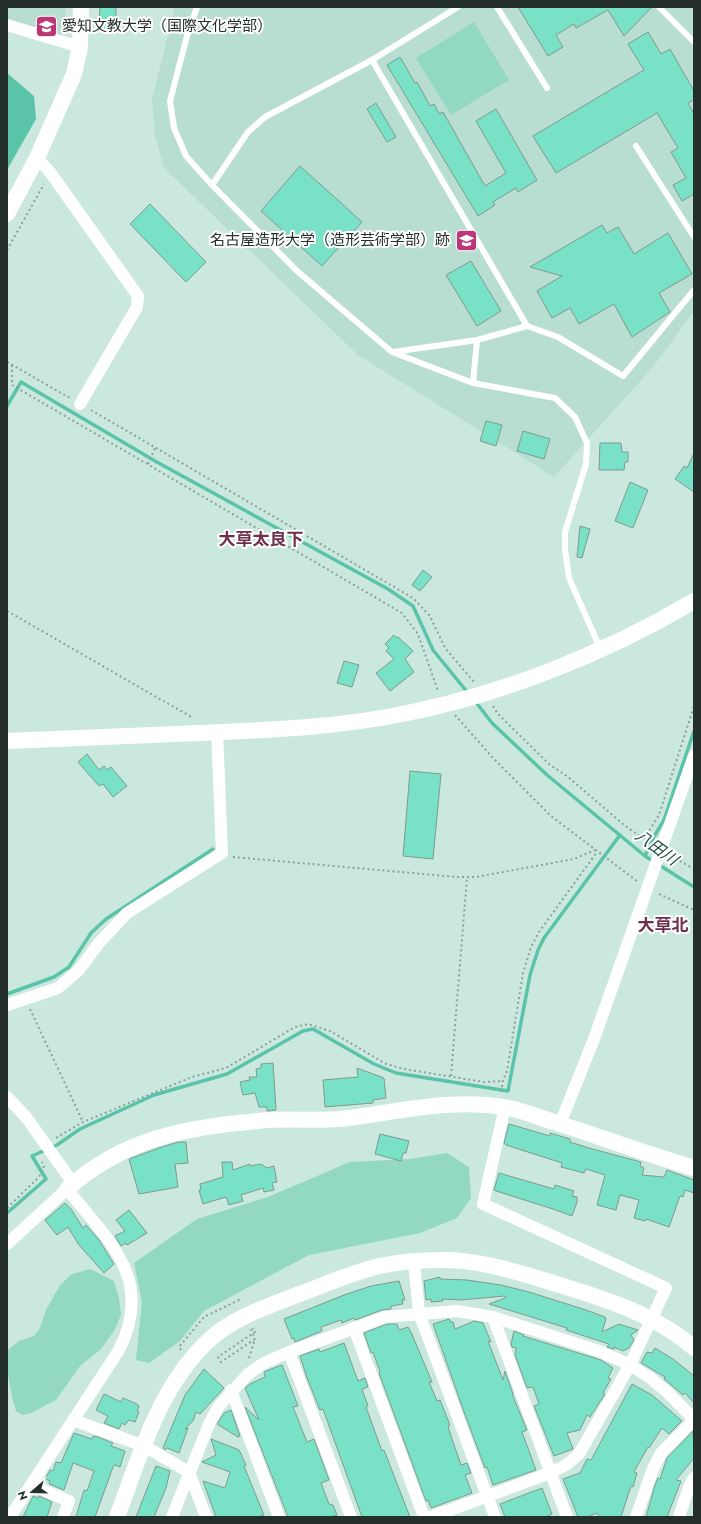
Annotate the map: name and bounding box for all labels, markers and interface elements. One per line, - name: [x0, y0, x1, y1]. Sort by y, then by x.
- school or university icon: 愛知文教大学（国際文化学部）: [33, 13, 59, 39]
- place label: 愛知文教大学（国際文化学部）: [62, 15, 272, 37]
- school or university icon: 名古屋造形大学（造形芸術学部）跡: [453, 227, 479, 253]
- place label: 名古屋造形大学（造形芸術学部）跡: [210, 229, 450, 251]
- district label: 大草太良下: [219, 527, 304, 551]
- water label: 八田川: [631, 824, 684, 872]
- district label: 大草北: [638, 913, 689, 937]
- north arrow: [12, 1472, 52, 1512]
- text: N: [14, 1489, 32, 1502]

